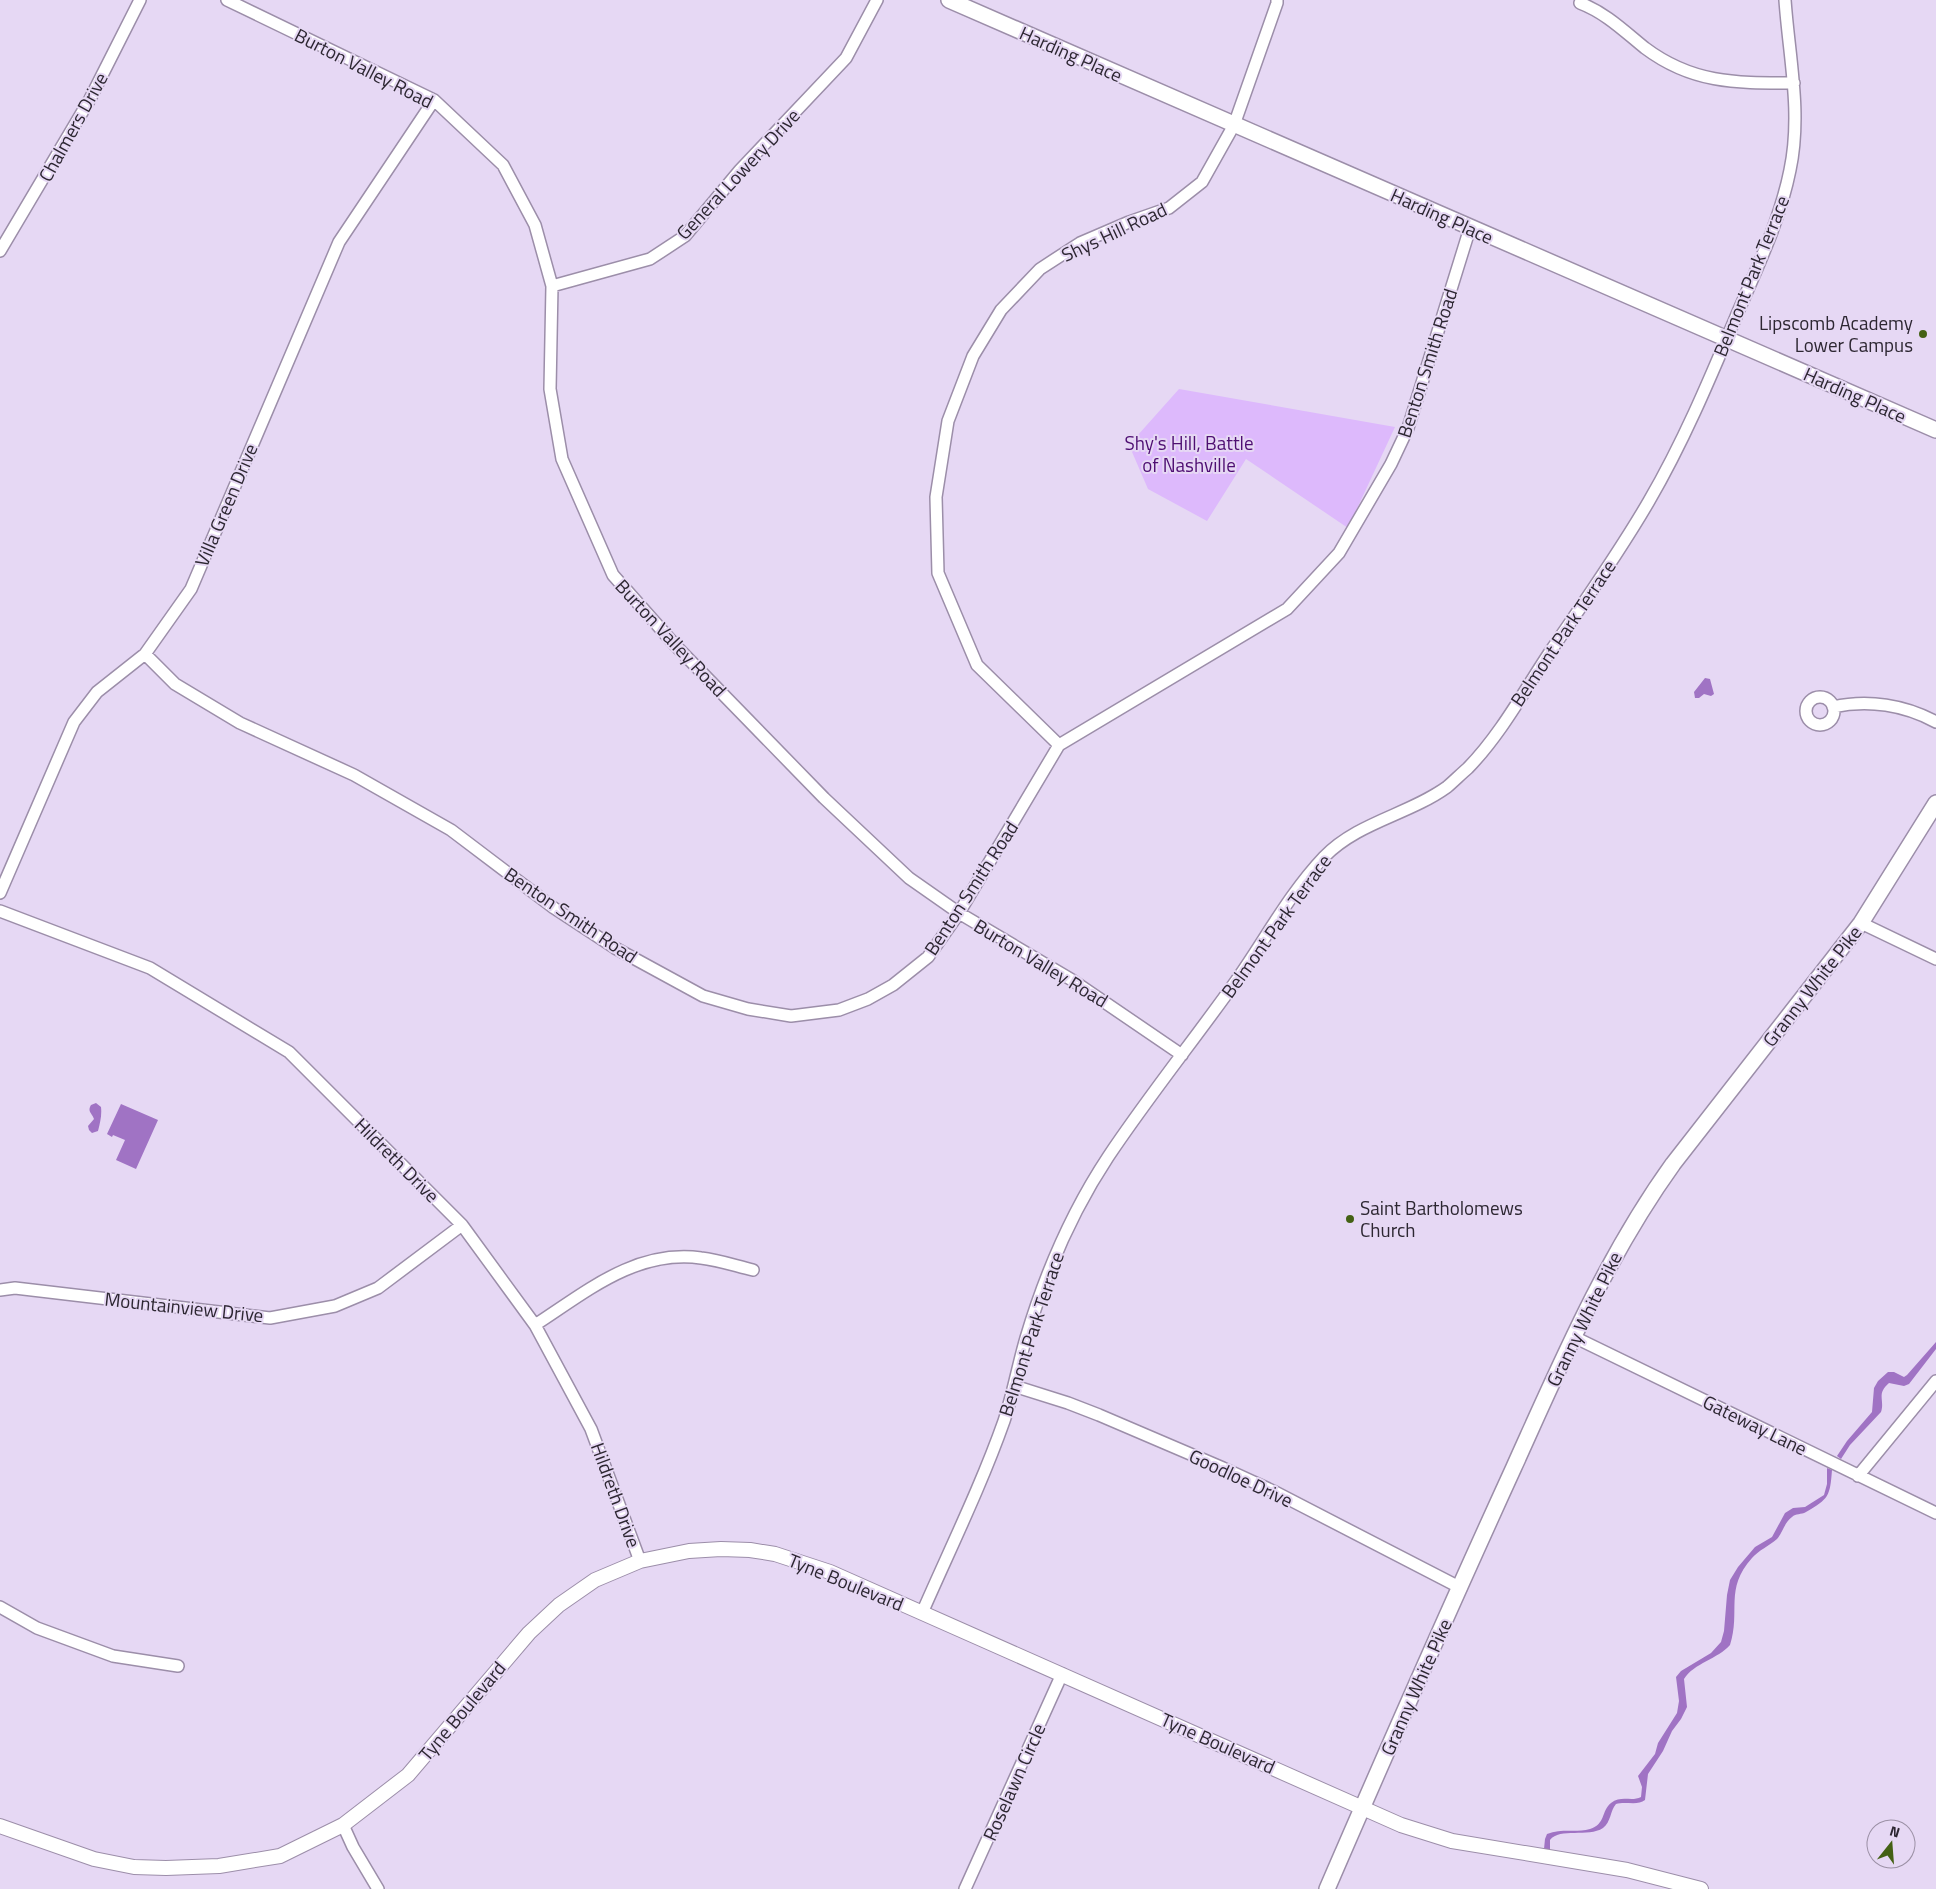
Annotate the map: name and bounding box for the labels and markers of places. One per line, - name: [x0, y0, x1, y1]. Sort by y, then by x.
- place label: Lipscomb Academy Lower Campus: [1759, 308, 1913, 359]
- marker: Lipscomb Academy Lower Campus: [1917, 328, 1929, 340]
- place label: Saint Bartholomews Church: [1360, 1193, 1523, 1244]
- marker: Saint Bartholomews Church: [1344, 1213, 1356, 1225]

